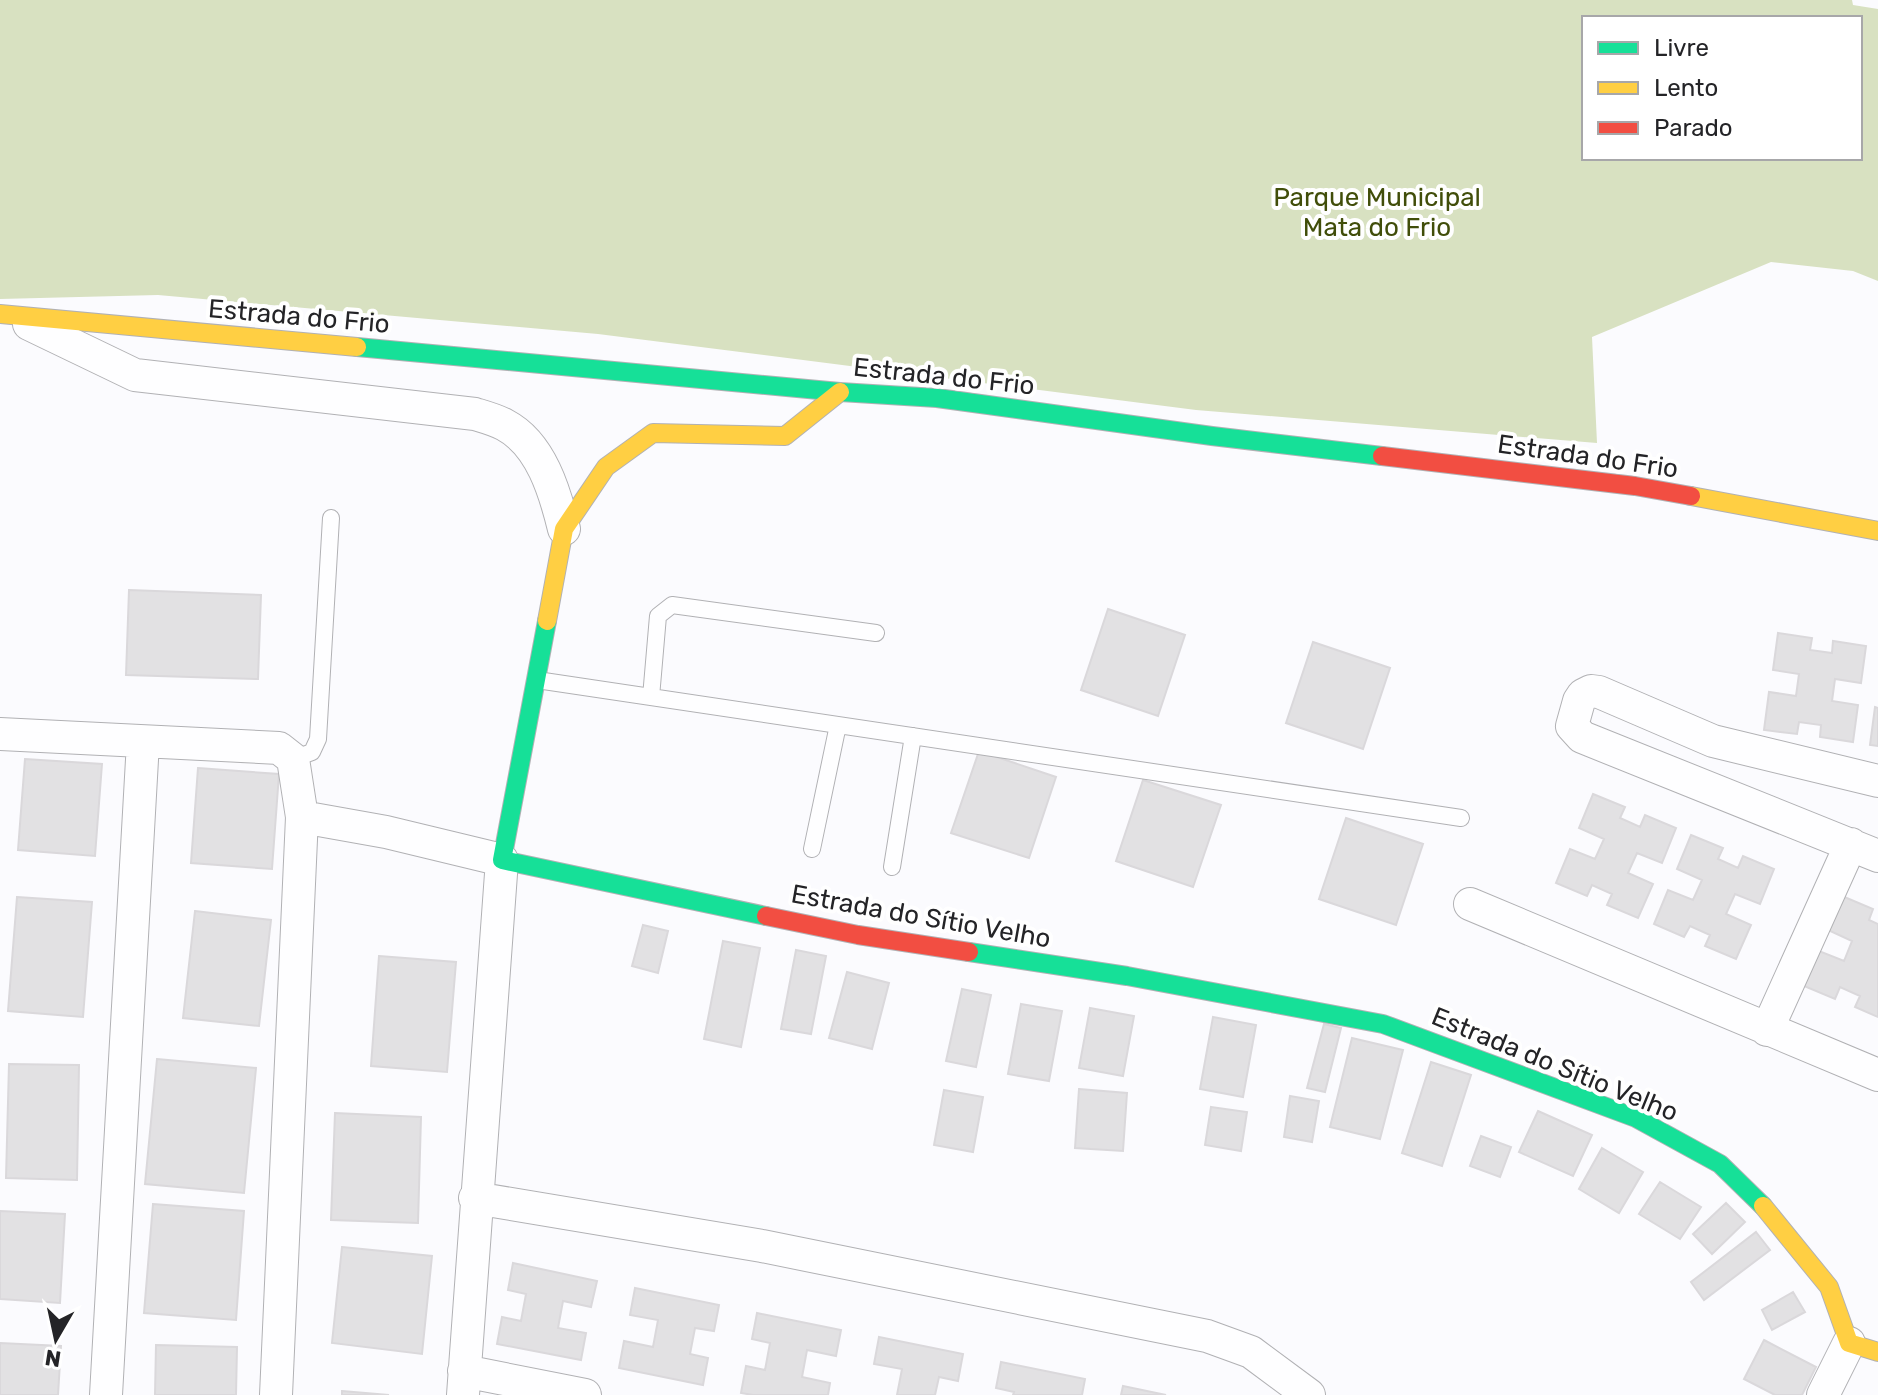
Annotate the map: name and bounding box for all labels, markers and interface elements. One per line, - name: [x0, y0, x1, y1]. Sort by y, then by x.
- legend: [1582, 16, 1862, 160]
- text: Livre: [1654, 34, 1709, 62]
- text: Lento: [1654, 74, 1718, 102]
- text: Parado: [1654, 114, 1733, 142]
- park label: Parque Municipal Mata do Frio: [1273, 182, 1481, 243]
- street label: Estrada do Frio: [207, 293, 391, 340]
- street label: Estrada do Frio: [852, 352, 1036, 401]
- street label: Estrada do Frio: [1496, 428, 1680, 485]
- street label: Estrada do Sítio Velho: [789, 878, 1053, 955]
- street label: Estrada do Sítio Velho: [1427, 1001, 1683, 1128]
- north arrow: [16, 1299, 96, 1379]
- text: N: [43, 1344, 63, 1373]

